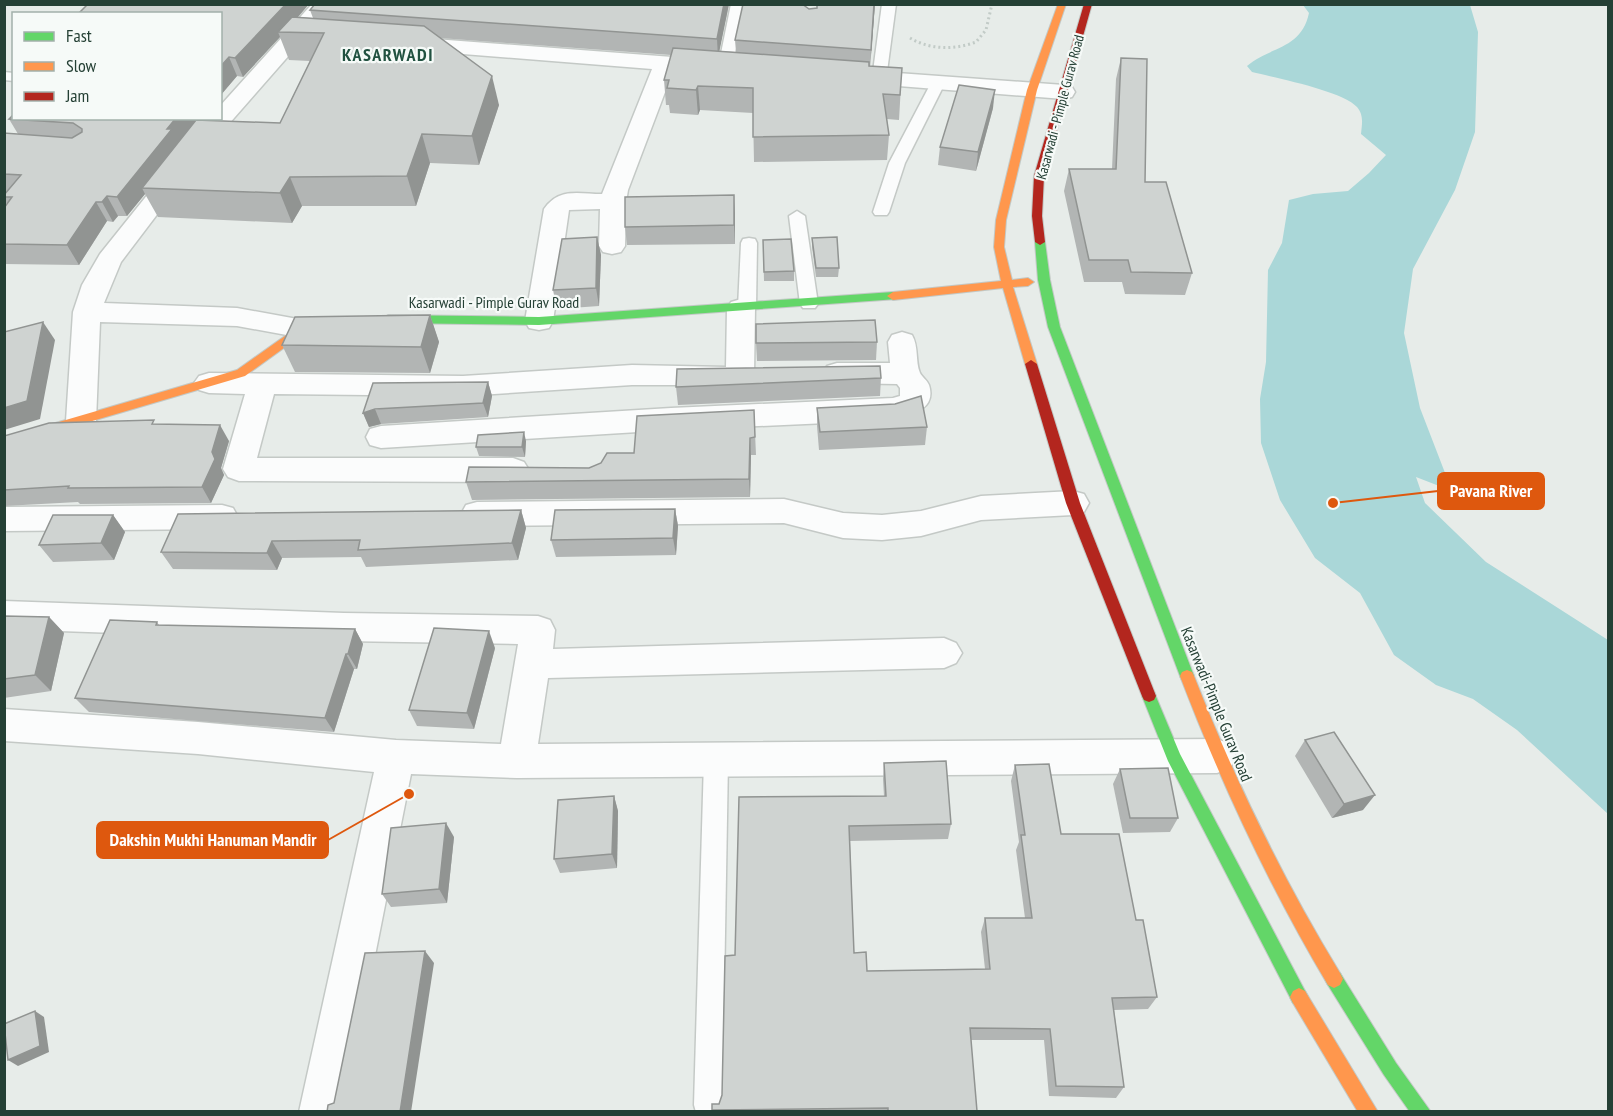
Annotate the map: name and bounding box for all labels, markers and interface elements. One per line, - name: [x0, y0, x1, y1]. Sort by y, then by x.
- legend: [12, 12, 222, 120]
- text: Fast: [66, 24, 92, 47]
- street label: Kasarwadi - Pimple Gurav Road: [1032, 33, 1088, 181]
- district label: KASARWADI: [342, 43, 434, 66]
- text: Slow: [66, 54, 97, 77]
- text: Jam: [65, 84, 89, 107]
- street label: Kasarwadi - Pimple Gurav Road: [409, 292, 579, 312]
- callout: Pavana River: [1438, 473, 1544, 509]
- text: Pavana River: [1450, 479, 1533, 502]
- street label: Kasarwadi-Pimple Gurav Road: [1177, 624, 1257, 784]
- callout: Dakshin Mukhi Hanuman Mandir: [97, 822, 328, 858]
- text: Dakshin Mukhi Hanuman Mandir: [110, 828, 317, 851]

